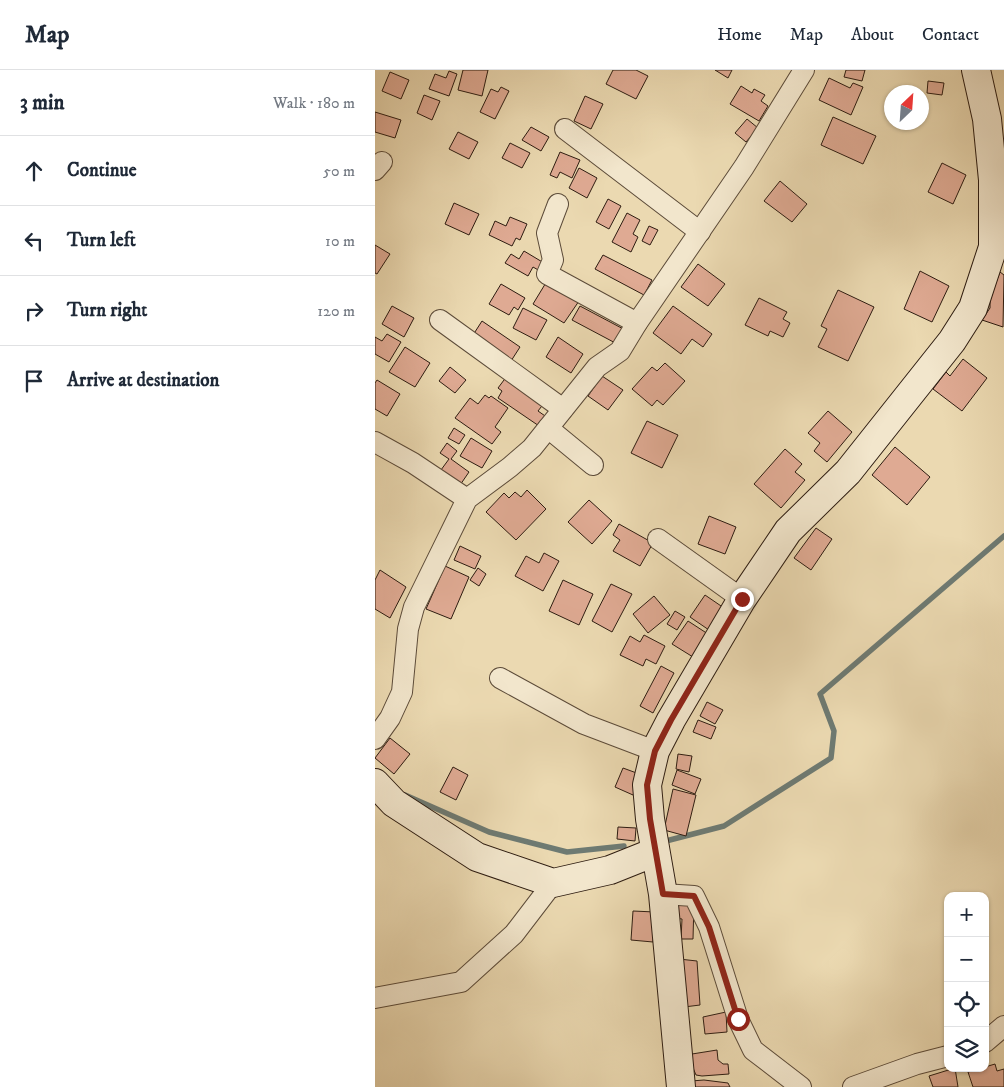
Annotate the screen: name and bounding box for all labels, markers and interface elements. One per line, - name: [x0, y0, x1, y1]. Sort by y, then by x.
- text: Map: [25, 20, 69, 50]
- text: Home: [717, 24, 762, 46]
- text: Map: [790, 24, 823, 46]
- text: About: [851, 24, 894, 46]
- text: Contact: [922, 24, 979, 46]
- north arrow: [884, 85, 929, 130]
- text: 3 min: [20, 90, 65, 116]
- text: Walk · 180 m: [273, 93, 355, 113]
- icon: ahead: [20, 157, 48, 185]
- text: Continue: [67, 159, 137, 182]
- text: 50 m: [323, 161, 355, 181]
- icon: left: [20, 227, 48, 255]
- text: Turn left: [67, 229, 136, 252]
- text: 10 m: [325, 231, 355, 251]
- icon: right: [20, 297, 48, 325]
- text: Turn right: [67, 299, 147, 322]
- text: 120 m: [317, 301, 355, 321]
- icon: arrive: [20, 367, 48, 395]
- text: Arrive at destination: [67, 369, 219, 392]
- route end: [731, 588, 754, 611]
- map controls: [944, 892, 989, 1072]
- button: +: [944, 892, 989, 937]
- button: −: [944, 937, 989, 982]
- button: locate: [944, 982, 989, 1027]
- route start: [727, 1008, 750, 1031]
- button: layers: [944, 1027, 989, 1072]

